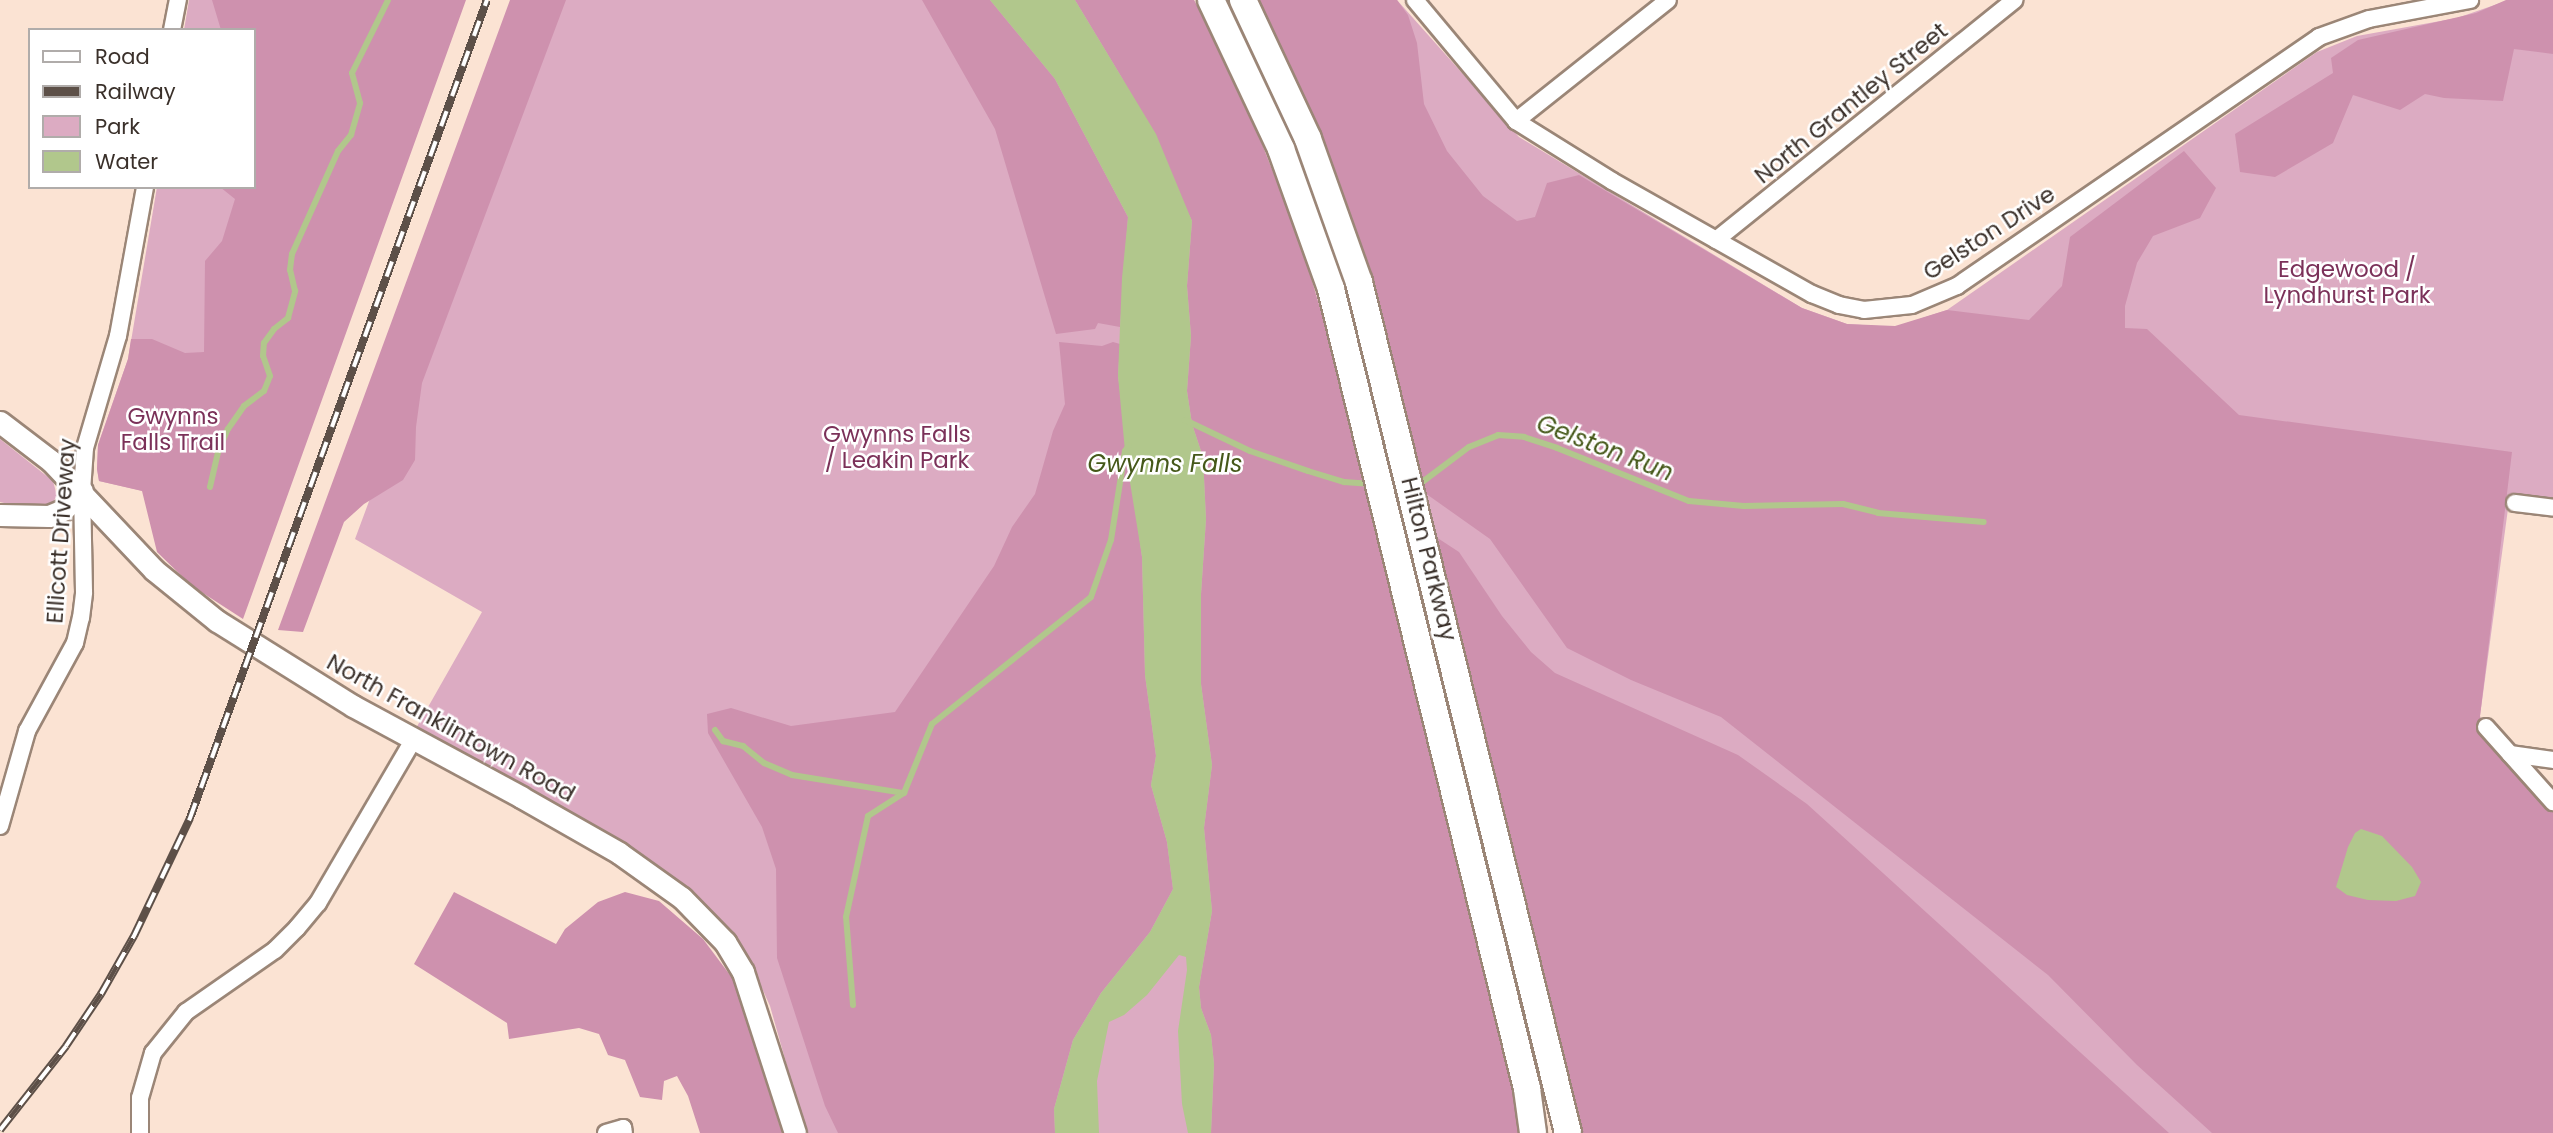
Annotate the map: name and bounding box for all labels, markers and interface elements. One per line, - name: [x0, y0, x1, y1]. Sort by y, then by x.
- street label: North Grantley Street: [1749, 17, 1953, 189]
- legend: [28, 28, 256, 189]
- text: Road: [95, 42, 150, 71]
- text: Railway: [95, 77, 176, 106]
- text: Park: [95, 112, 140, 141]
- text: Water: [95, 147, 158, 176]
- street label: Gelston Drive: [1918, 180, 2060, 286]
- park label: Edgewood / Lyndhurst Park: [2264, 255, 2430, 309]
- park label: Gwynns Falls Trail: [121, 402, 225, 456]
- water label: Gelston Run: [1533, 409, 1677, 487]
- park label: Gwynns Falls / Leakin Park: [823, 420, 971, 474]
- street label: Ellicott Driveway: [41, 438, 81, 624]
- water label: Gwynns Falls: [1088, 450, 1242, 478]
- street label: Hilton Parkway: [1395, 474, 1463, 644]
- street label: North Franklintown Road: [322, 648, 580, 808]

